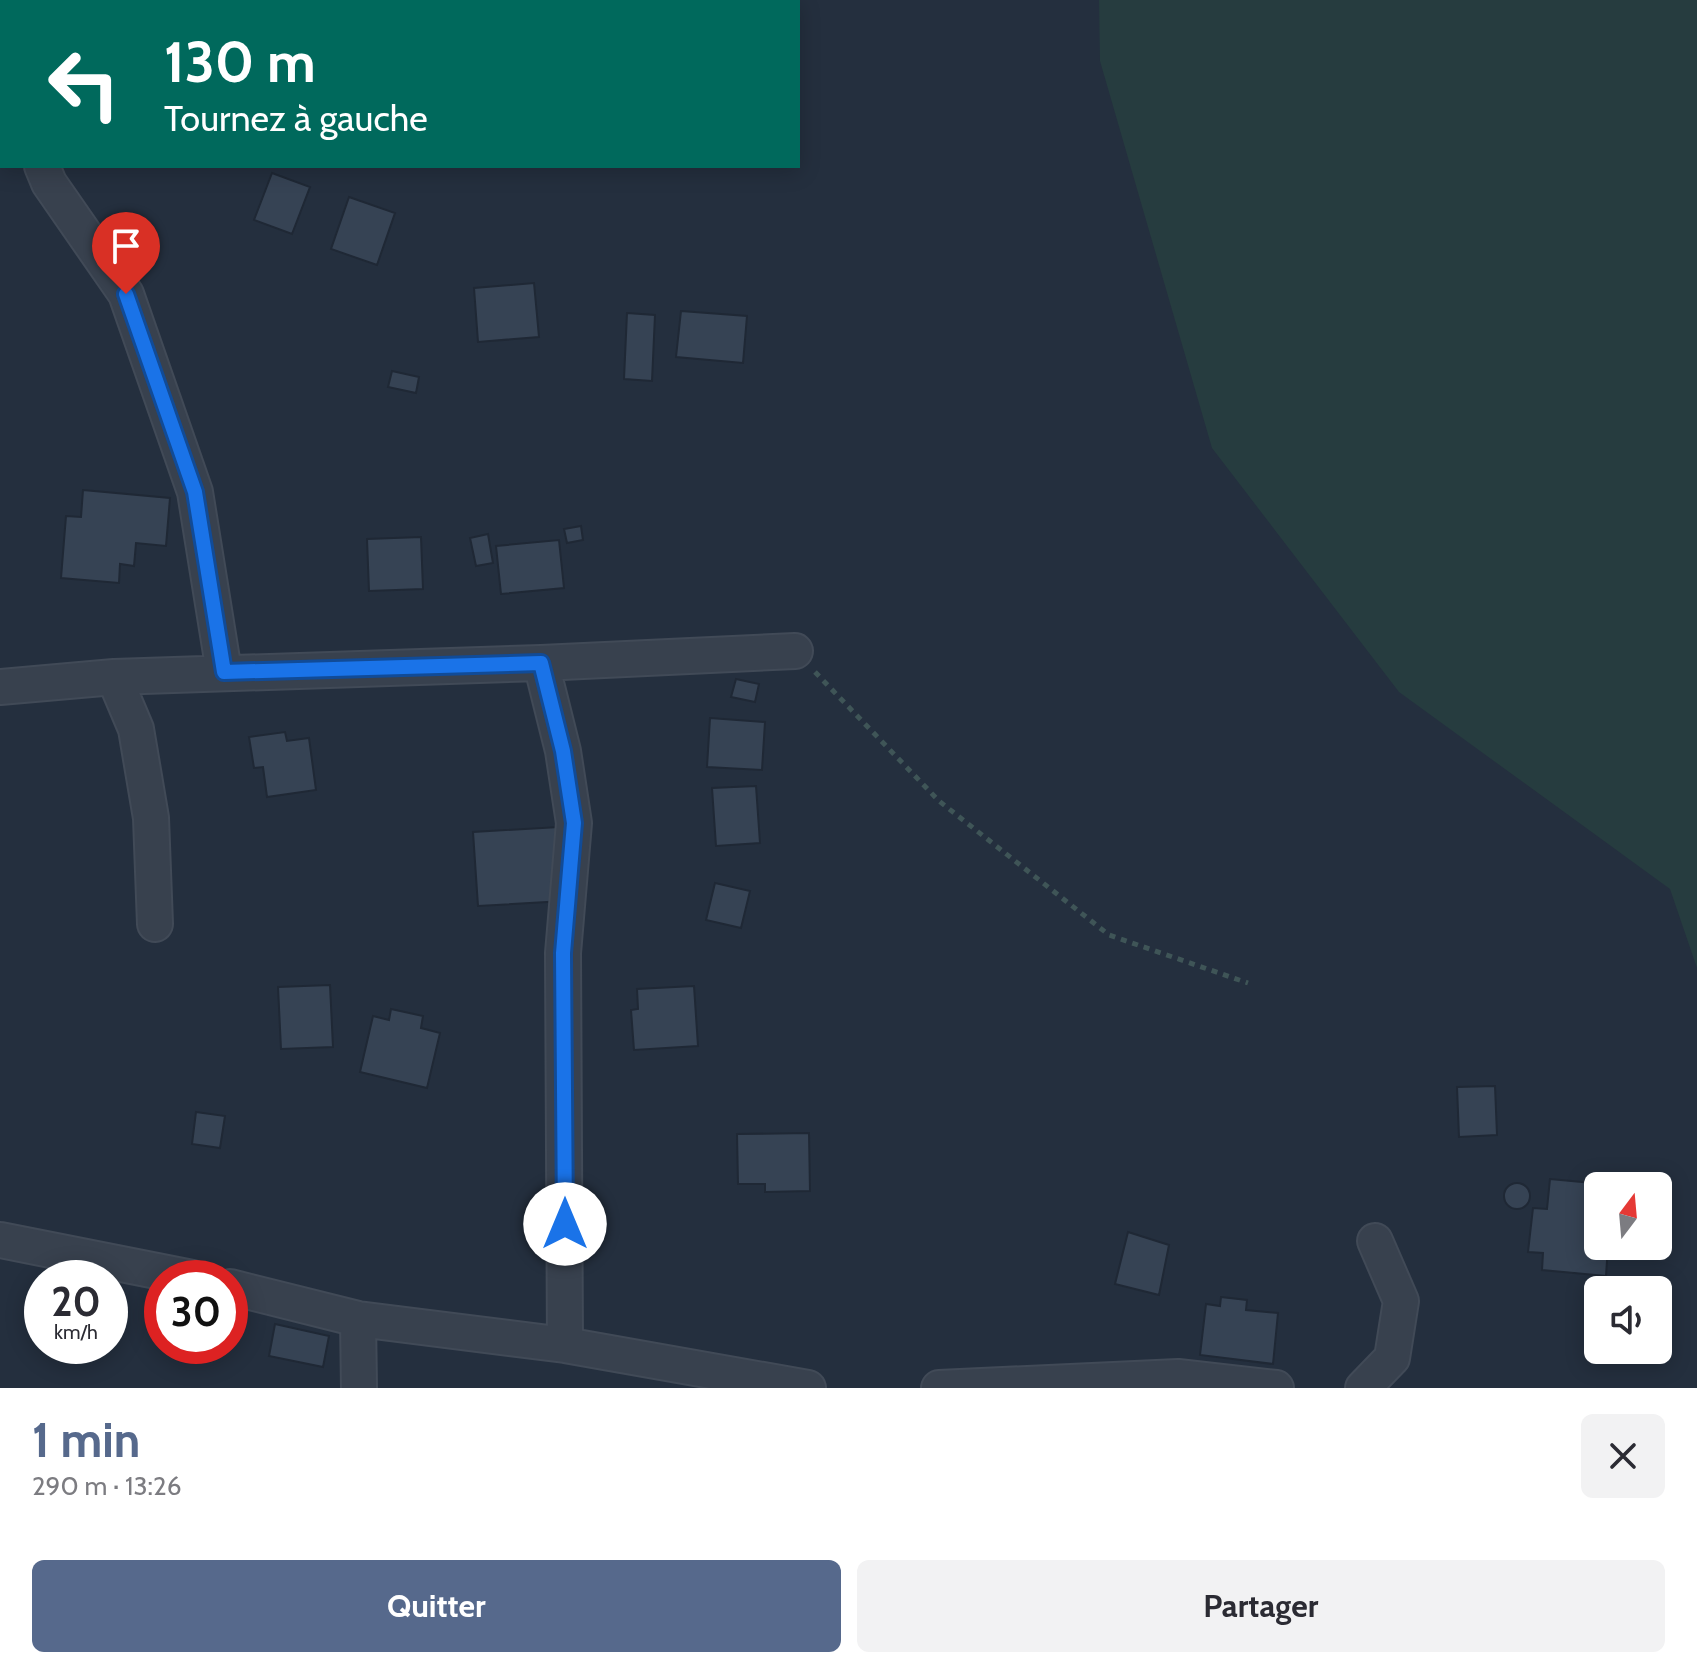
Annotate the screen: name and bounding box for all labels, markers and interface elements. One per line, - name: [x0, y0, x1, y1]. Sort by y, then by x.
- text: 130 m: [164, 28, 316, 96]
- icon: left: [32, 32, 136, 136]
- text: Tournez à gauche: [164, 96, 428, 140]
- pin: [92, 212, 160, 294]
- icon: arrive: [104, 224, 148, 268]
- north arrow: [1584, 1172, 1672, 1260]
- map controls: [1584, 1172, 1672, 1364]
- position arrow: [523, 1182, 607, 1266]
- speed limit sign: 30: [144, 1260, 248, 1364]
- button: sound: [1584, 1276, 1672, 1364]
- text: 20: [51, 1277, 101, 1326]
- text: km/h: [54, 1320, 98, 1344]
- text: 1 min: [32, 1411, 140, 1469]
- button: close: [1581, 1414, 1665, 1498]
- text: 290 m · 13:26: [32, 1470, 181, 1502]
- button: Quitter: [32, 1560, 841, 1652]
- button: Partager: [857, 1560, 1665, 1652]

